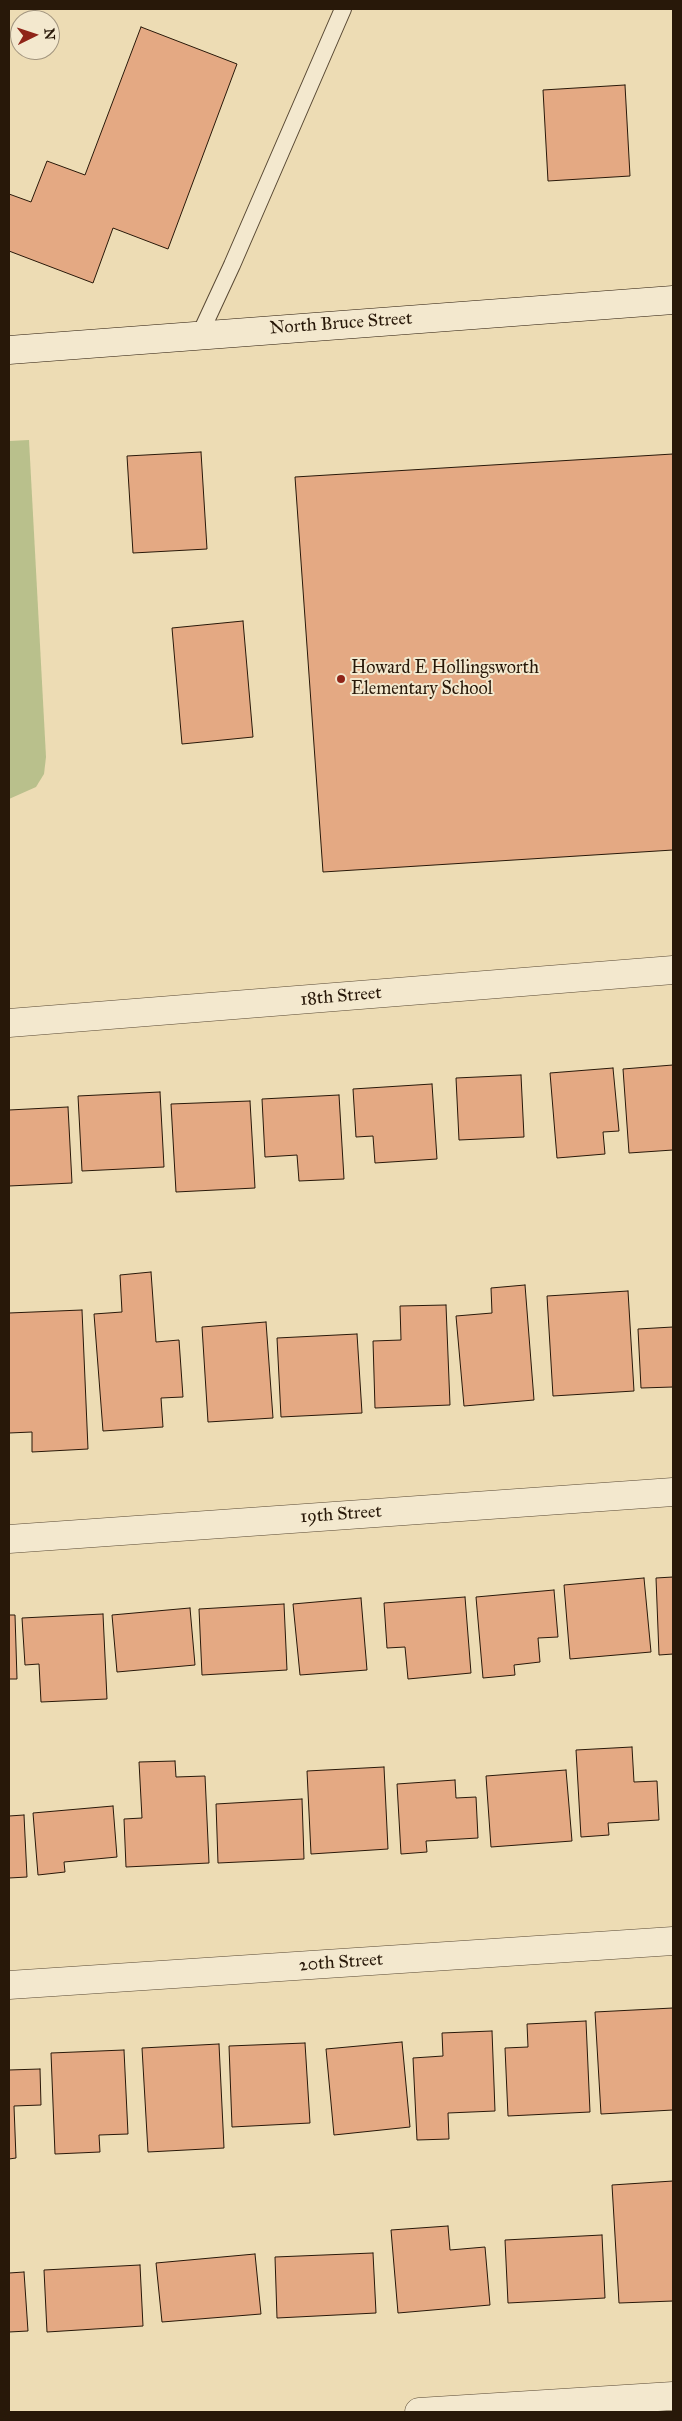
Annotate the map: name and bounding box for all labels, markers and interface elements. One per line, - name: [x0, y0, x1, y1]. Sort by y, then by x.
- north arrow: [10, 10, 60, 60]
- text: N: [41, 27, 58, 41]
- street label: North Bruce Street: [269, 308, 413, 340]
- place label: Howard E Hollingsworth Elementary School: [351, 658, 539, 701]
- marker: Howard E Hollingsworth Elementary School: [335, 673, 347, 685]
- street label: 18th Street: [299, 983, 383, 1011]
- street label: 19th Street: [300, 1501, 382, 1529]
- street label: 20th Street: [298, 1949, 384, 1977]

